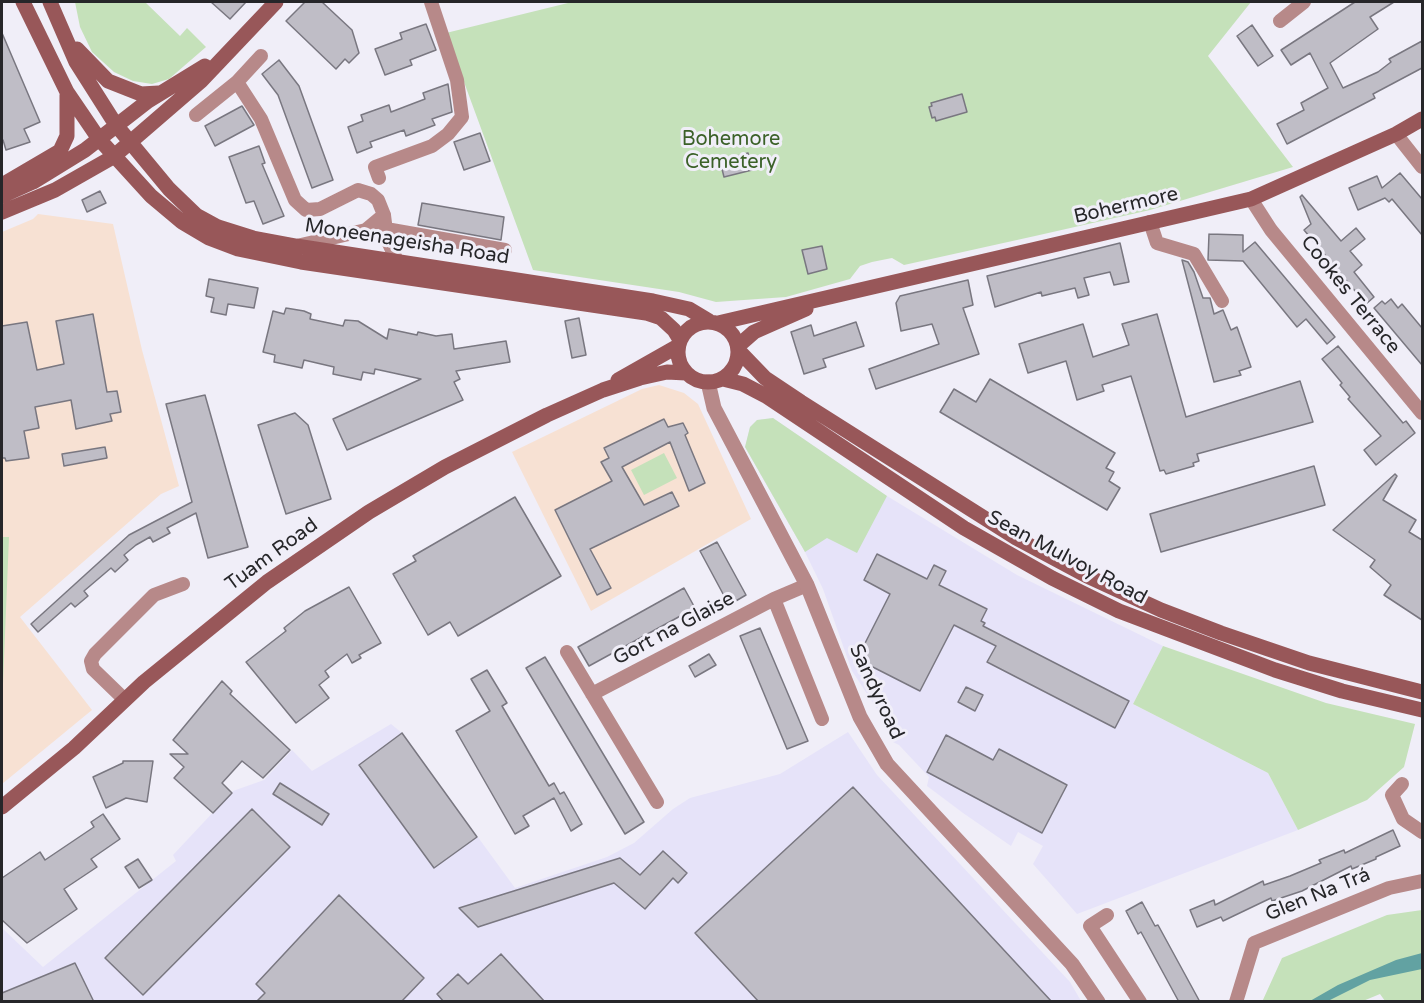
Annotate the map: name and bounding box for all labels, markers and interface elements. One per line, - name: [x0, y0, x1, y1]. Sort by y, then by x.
- park label: Bohemore Cemetery: [682, 128, 780, 175]
- street label: Bohermore: [1072, 182, 1180, 230]
- street label: Moneenageisha Road: [303, 214, 511, 270]
- street label: Cookes Terrace: [1295, 231, 1405, 359]
- street label: Sean Mulvoy Road: [983, 506, 1151, 610]
- street label: Tuam Road: [221, 513, 323, 597]
- street label: Gort na Glaise: [609, 587, 739, 671]
- street label: Sandyroad: [843, 640, 909, 744]
- street label: Glen Na Trá: [1262, 863, 1374, 927]

